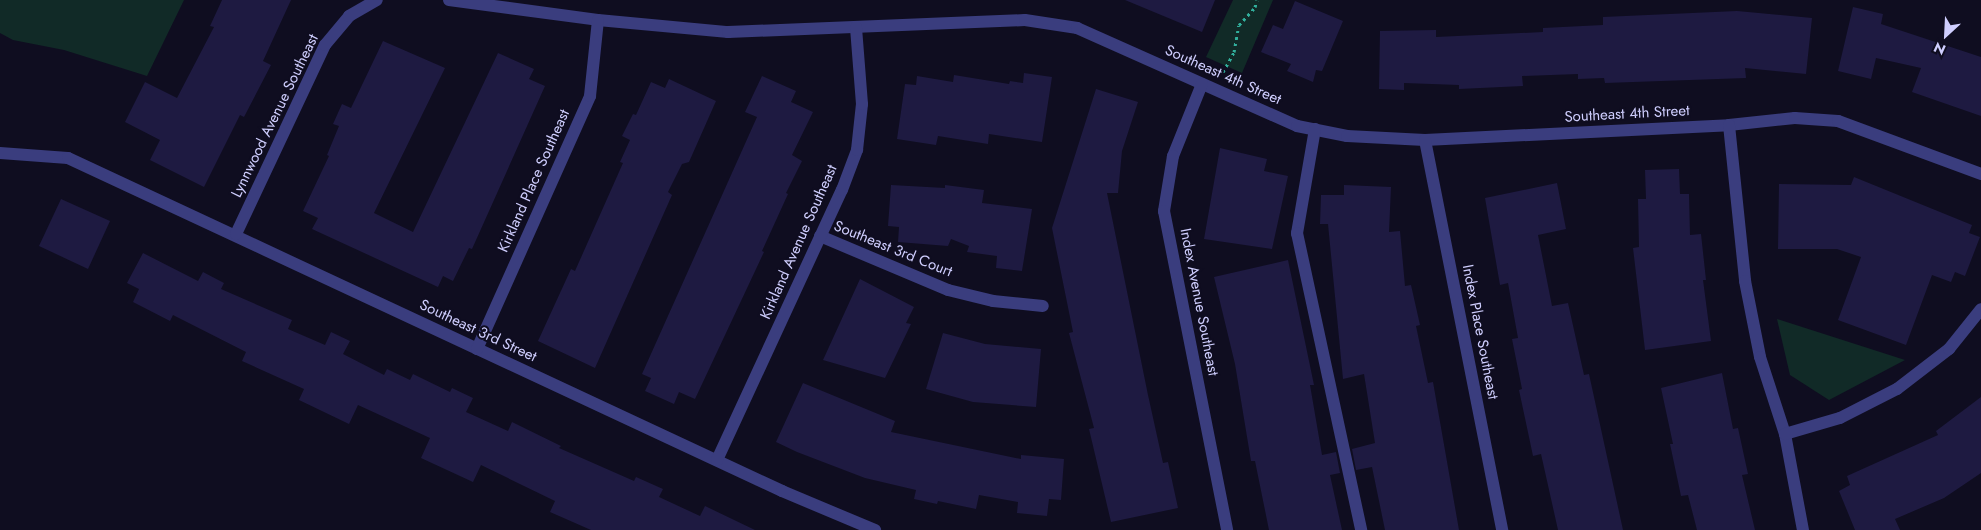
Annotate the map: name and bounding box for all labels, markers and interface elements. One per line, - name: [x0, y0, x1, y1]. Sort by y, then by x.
- north arrow: [1921, 10, 1971, 60]
- street label: Lynnwood Avenue Southeast: [228, 32, 322, 200]
- text: N: [1930, 37, 1949, 60]
- street label: Southeast 4th Street: [1162, 41, 1284, 109]
- street label: Southeast 4th Street: [1564, 102, 1690, 126]
- street label: Kirkland Place Southeast: [494, 107, 574, 255]
- street label: Kirkland Avenue Southeast: [757, 162, 841, 322]
- street label: Southeast 3rd Court: [831, 217, 955, 281]
- street label: Index Avenue Southeast: [1176, 227, 1222, 377]
- street label: Index Place Southeast: [1458, 263, 1502, 401]
- street label: Southeast 3rd Street: [417, 296, 539, 366]

